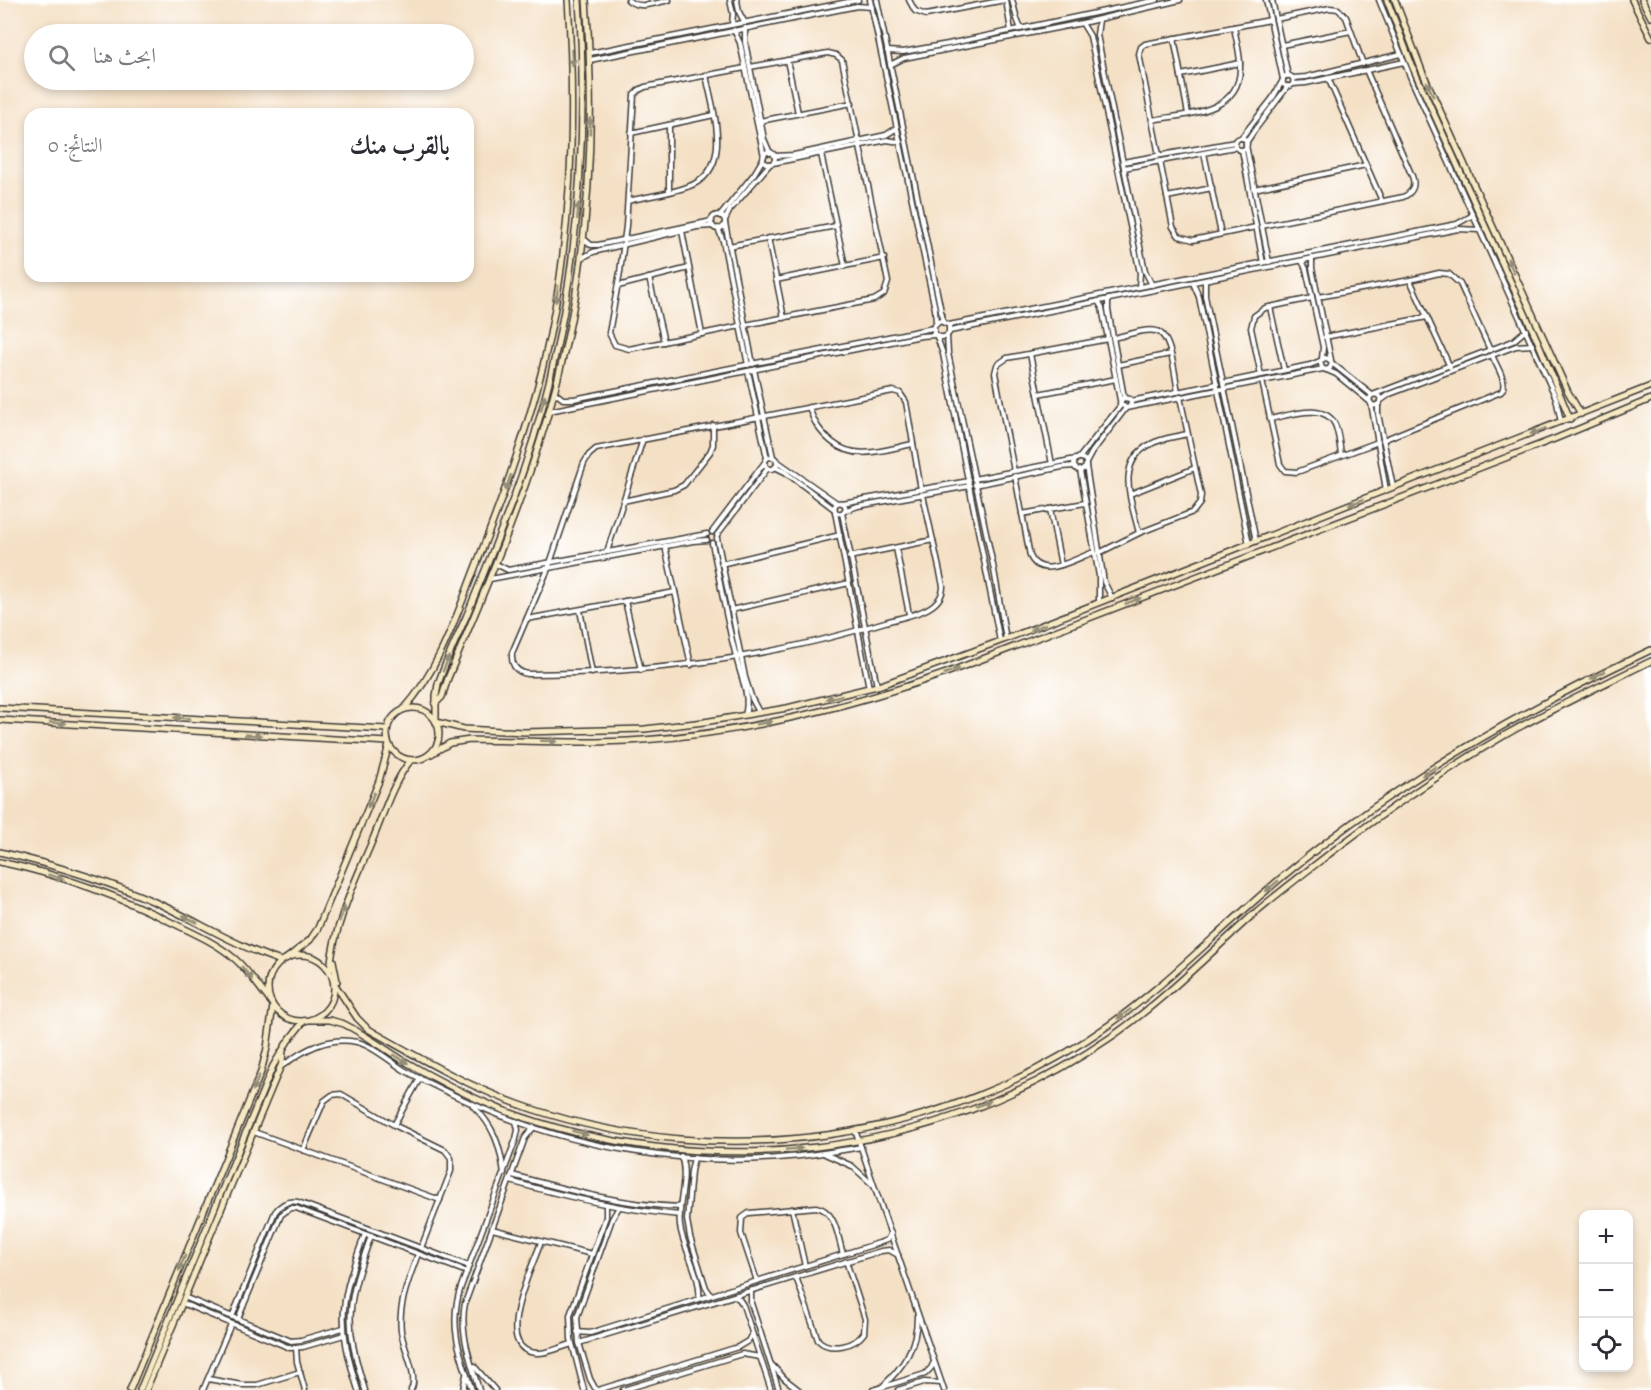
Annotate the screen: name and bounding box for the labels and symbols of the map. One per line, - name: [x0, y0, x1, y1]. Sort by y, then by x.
- one-way arrow: [567, 49, 577, 68]
- one-way arrow: [1426, 80, 1435, 97]
- one-way arrow: [586, 116, 595, 135]
- one-way arrow: [573, 202, 583, 221]
- one-way arrow: [1507, 258, 1516, 275]
- one-way arrow: [552, 285, 561, 304]
- one-way arrow: [539, 394, 549, 412]
- one-way arrow: [1529, 427, 1547, 436]
- one-way arrow: [502, 474, 512, 492]
- one-way arrow: [1347, 497, 1365, 507]
- one-way arrow: [1125, 596, 1143, 606]
- one-way arrow: [1029, 622, 1047, 632]
- one-way arrow: [442, 655, 451, 673]
- one-way arrow: [943, 666, 961, 676]
- one-way arrow: [1590, 670, 1607, 680]
- one-way arrow: [825, 692, 843, 702]
- one-way arrow: [172, 713, 191, 722]
- one-way arrow: [754, 718, 773, 727]
- one-way arrow: [49, 719, 68, 728]
- one-way arrow: [244, 730, 263, 739]
- one-way arrow: [540, 736, 559, 746]
- one-way arrow: [1421, 765, 1437, 776]
- one-way arrow: [366, 792, 376, 810]
- one-way arrow: [48, 873, 66, 882]
- one-way arrow: [1265, 879, 1280, 892]
- one-way arrow: [338, 905, 348, 923]
- one-way arrow: [182, 914, 199, 923]
- one-way arrow: [241, 965, 254, 981]
- one-way arrow: [1117, 1008, 1133, 1020]
- one-way arrow: [393, 1053, 409, 1064]
- one-way arrow: [251, 1074, 260, 1092]
- one-way arrow: [974, 1099, 992, 1108]
- one-way arrow: [571, 1129, 589, 1138]
- one-way arrow: [785, 1144, 804, 1154]
- one-way arrow: [177, 1255, 187, 1273]

